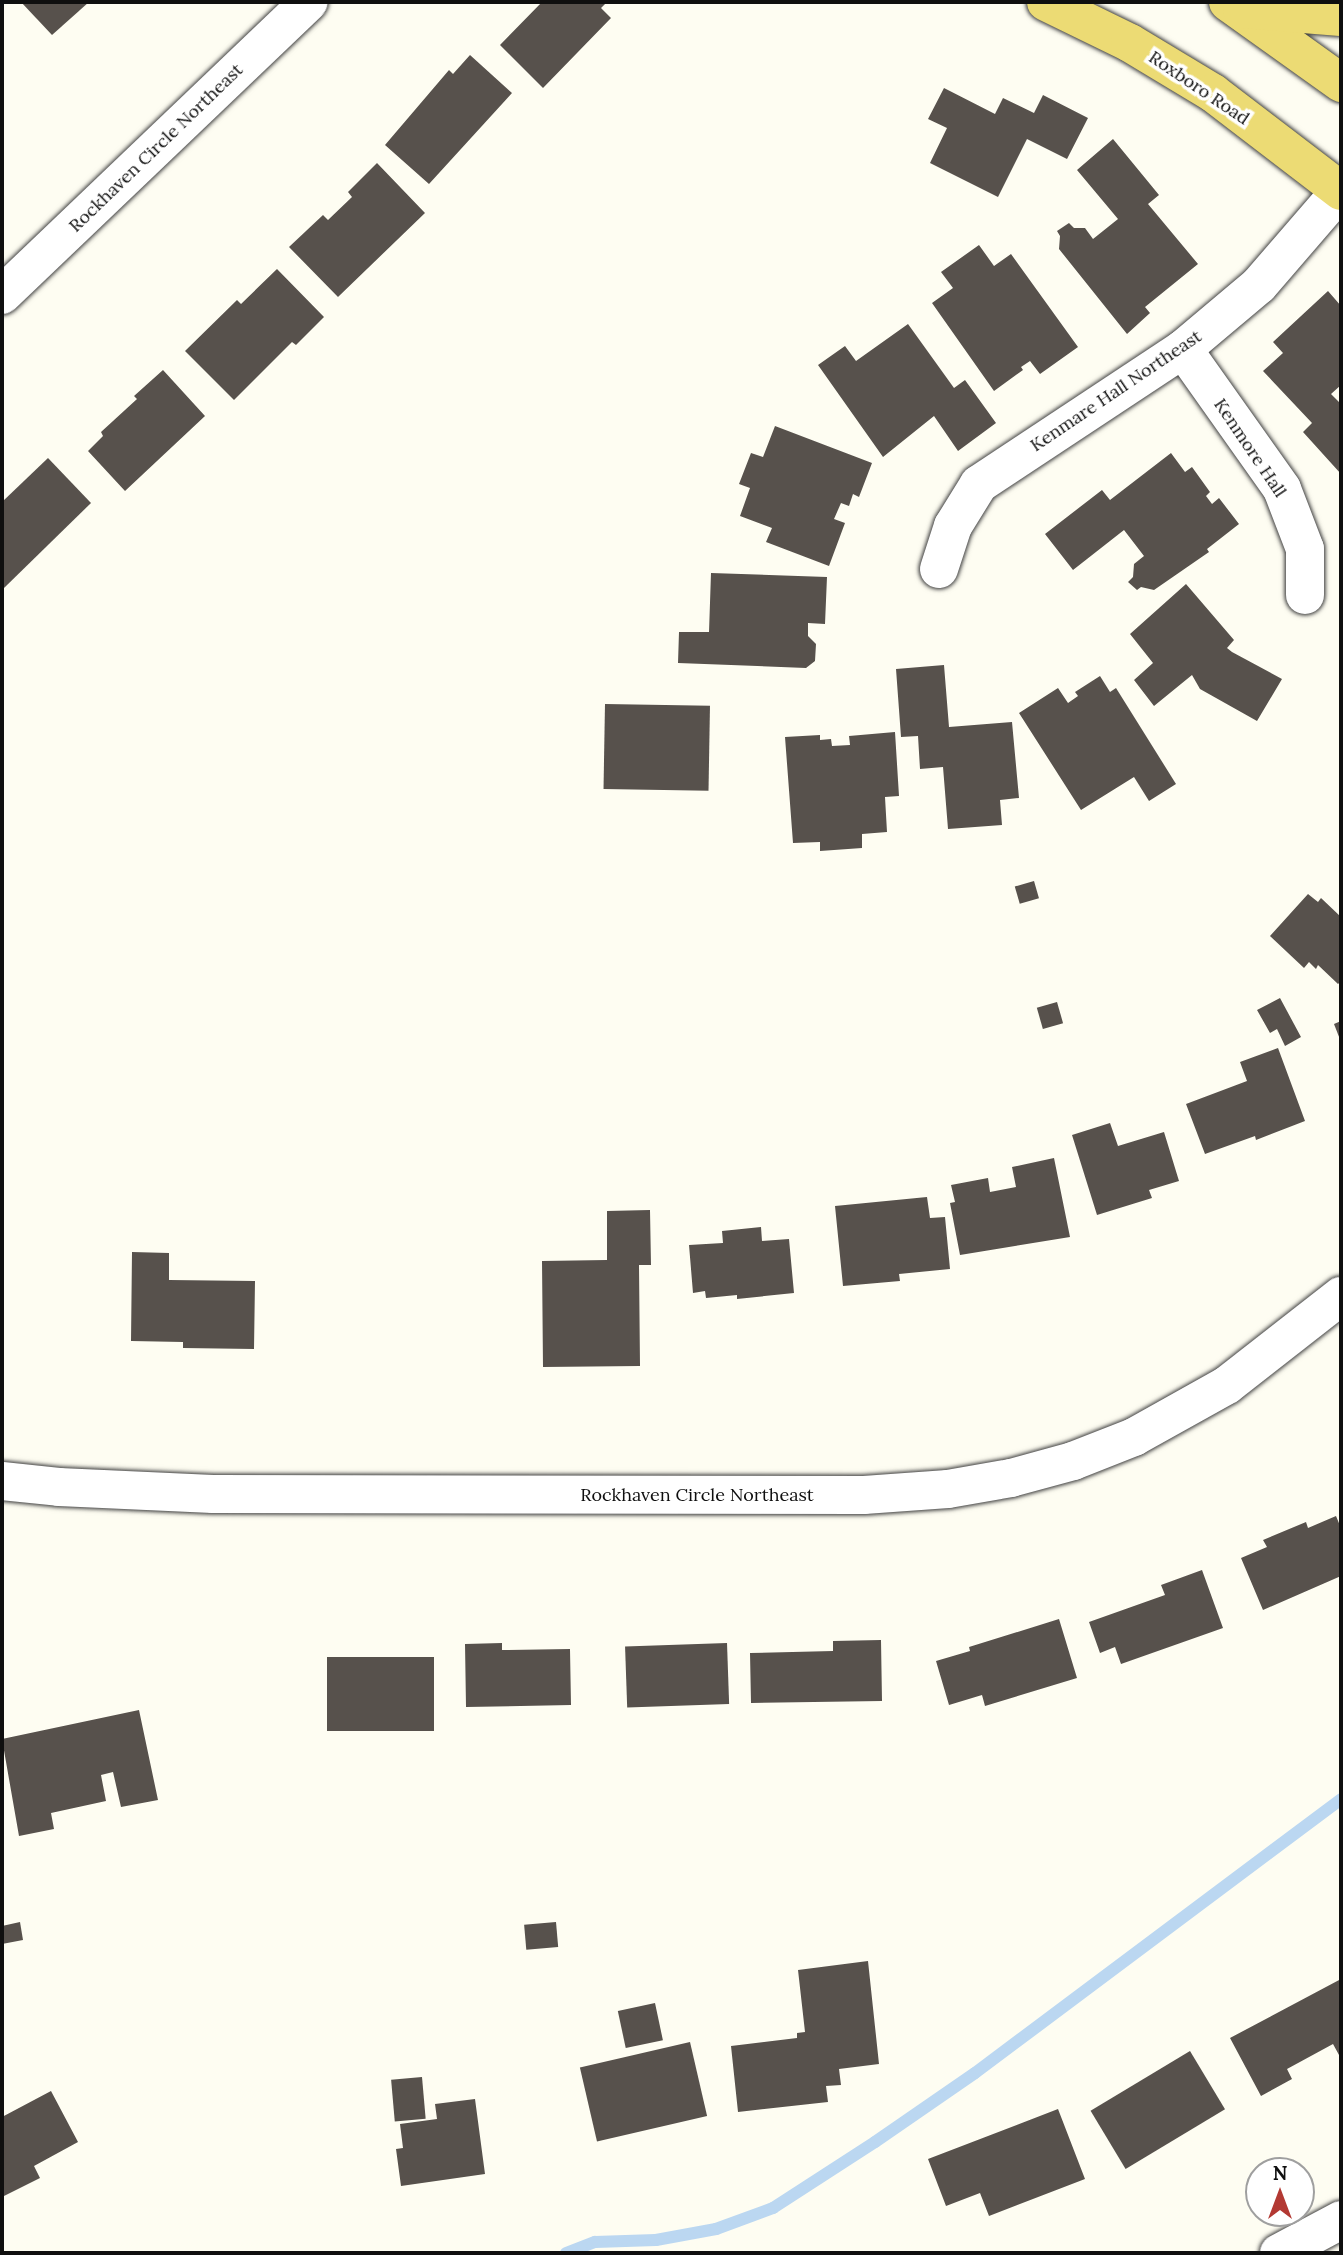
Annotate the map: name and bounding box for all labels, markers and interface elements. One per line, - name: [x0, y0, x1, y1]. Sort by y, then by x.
- street label: Roxboro Road: [1145, 46, 1253, 130]
- street label: Rockhaven Circle Northeast: [65, 59, 247, 237]
- street label: Kenmare Hall Northeast: [1026, 326, 1206, 456]
- street label: Kenmore Hall: [1209, 395, 1291, 501]
- street label: Rockhaven Circle Northeast: [580, 1484, 814, 1506]
- north arrow: [1245, 2157, 1315, 2227]
- text: N: [1273, 2161, 1287, 2185]

